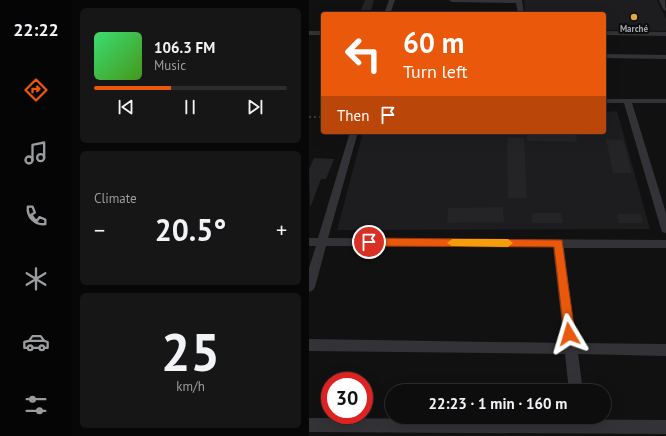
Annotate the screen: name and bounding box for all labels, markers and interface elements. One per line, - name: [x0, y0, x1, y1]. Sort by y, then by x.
- marker: Marché: [629, 12, 639, 22]
- text: 22:22: [13, 18, 59, 41]
- place label: Marché: [620, 23, 649, 34]
- text: 60 m: [403, 24, 464, 61]
- icon: left: [337, 28, 389, 80]
- text: 106.3 FM: [154, 38, 215, 57]
- text: Music: [154, 57, 186, 74]
- text: Turn left: [403, 60, 468, 83]
- icon: directions: [22, 76, 50, 104]
- icon: previous: [115, 96, 137, 118]
- icon: pause: [179, 96, 201, 118]
- icon: next: [244, 96, 266, 118]
- icon: arrive: [377, 104, 399, 126]
- text: Then: [337, 106, 369, 125]
- icon: music: [22, 139, 50, 167]
- text: Climate: [94, 190, 137, 207]
- icon: phone: [22, 202, 50, 230]
- text: 20.5°: [155, 210, 226, 249]
- text: −: [94, 216, 105, 244]
- text: +: [276, 216, 287, 244]
- pin: [352, 225, 386, 259]
- icon: arrive: [358, 231, 380, 253]
- icon: climate: [22, 265, 50, 293]
- position arrow: [548, 313, 590, 355]
- text: 25: [161, 318, 220, 385]
- icon: car: [22, 328, 50, 356]
- speed limit sign: 30: [321, 372, 373, 424]
- text: km/h: [176, 378, 205, 395]
- icon: filters: [22, 391, 50, 419]
- text: 22:23 · 1 min · 160 m: [429, 394, 567, 413]

